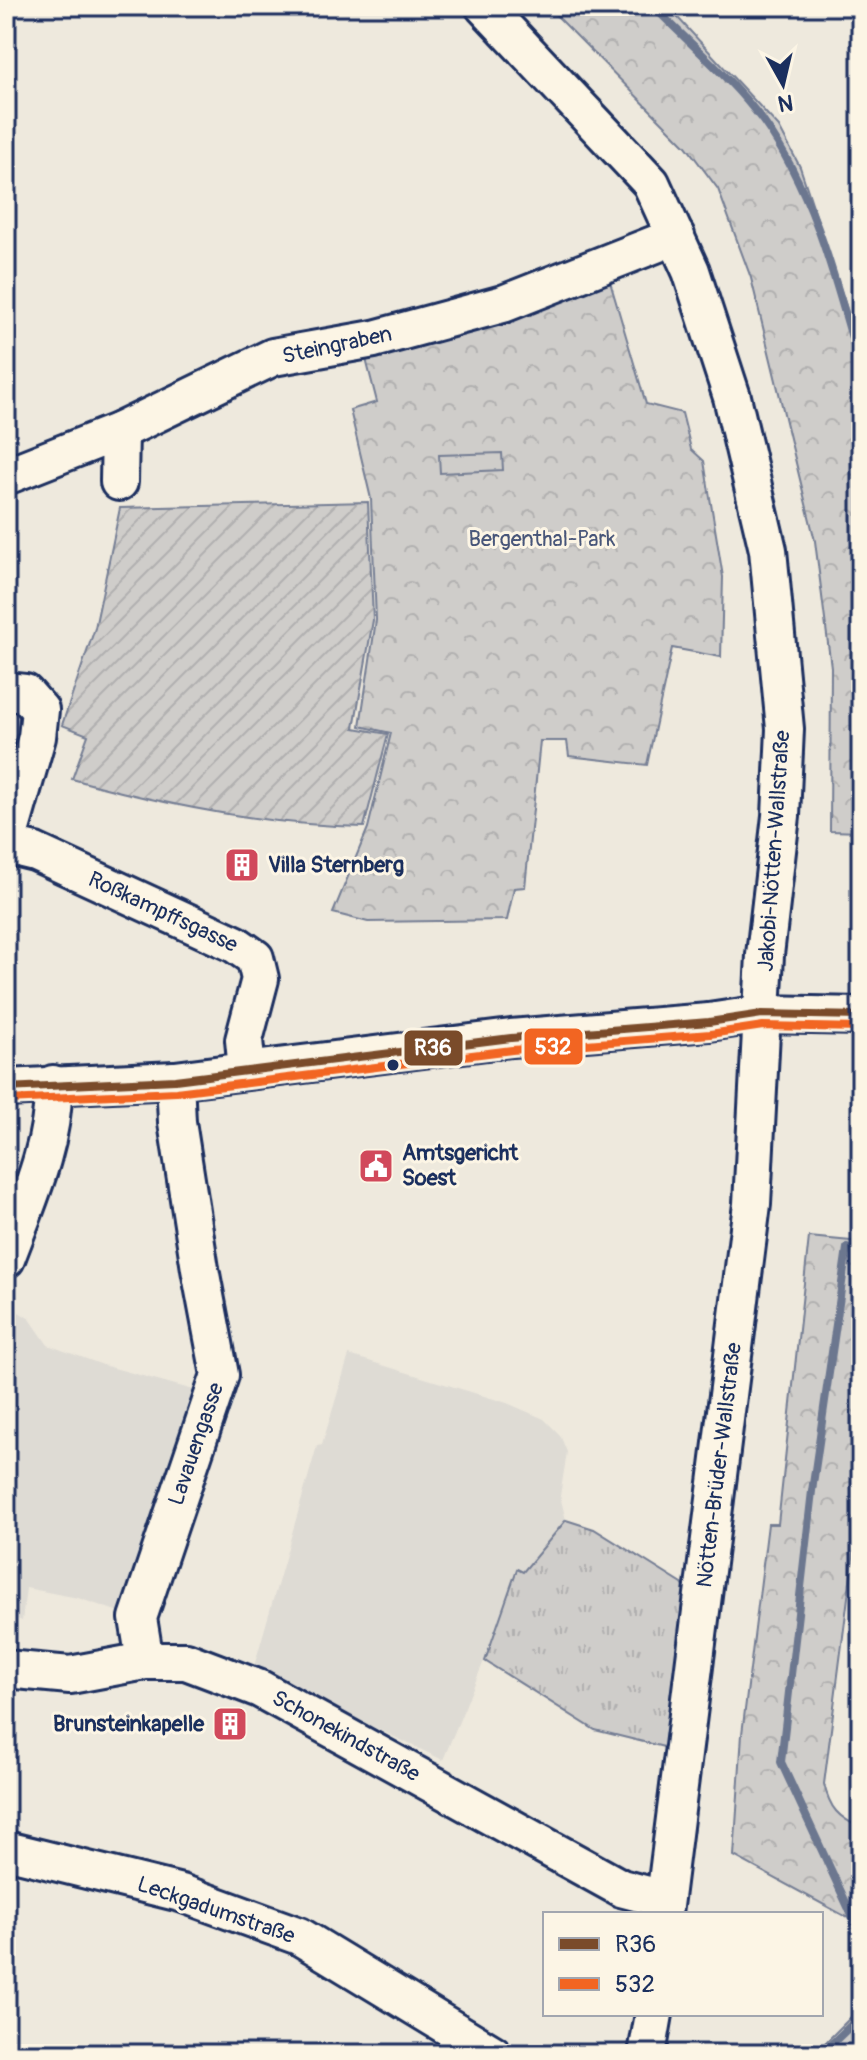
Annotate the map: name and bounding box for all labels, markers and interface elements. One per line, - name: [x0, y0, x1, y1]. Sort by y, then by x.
- north arrow: [743, 44, 823, 124]
- text: N: [776, 88, 795, 118]
- street label: Steingraben: [280, 320, 394, 370]
- park label: Bergenthal-Park: [469, 525, 615, 553]
- street label: Jakobi-Nötten-Wallstraße: [752, 729, 796, 973]
- building icon: Villa Sternberg: [223, 846, 261, 884]
- place label: Villa Sternberg: [268, 851, 404, 879]
- street label: Roßkampffsgasse: [84, 865, 242, 959]
- line badge: 532: [523, 1027, 584, 1066]
- line badge: R36: [403, 1029, 464, 1067]
- text: 532: [535, 1033, 571, 1061]
- text: R36: [414, 1034, 452, 1062]
- unlabelled marker: [385, 1057, 401, 1073]
- place label: Amtsgericht Soest: [402, 1139, 519, 1192]
- public building icon: Amtsgericht Soest: [357, 1147, 395, 1185]
- street label: Nötten-Brüder-Wallstraße: [690, 1341, 748, 1589]
- street label: Lavauengasse: [162, 1379, 230, 1509]
- street label: Schonekindstraße: [267, 1684, 425, 1788]
- building icon: Brunsteinkapelle: [211, 1705, 249, 1743]
- place label: Brunsteinkapelle: [53, 1710, 205, 1738]
- street label: Leckgadumstraße: [133, 1870, 299, 1950]
- legend: [543, 1912, 823, 2016]
- text: R36: [615, 1930, 656, 1959]
- text: 532: [615, 1970, 655, 1999]

